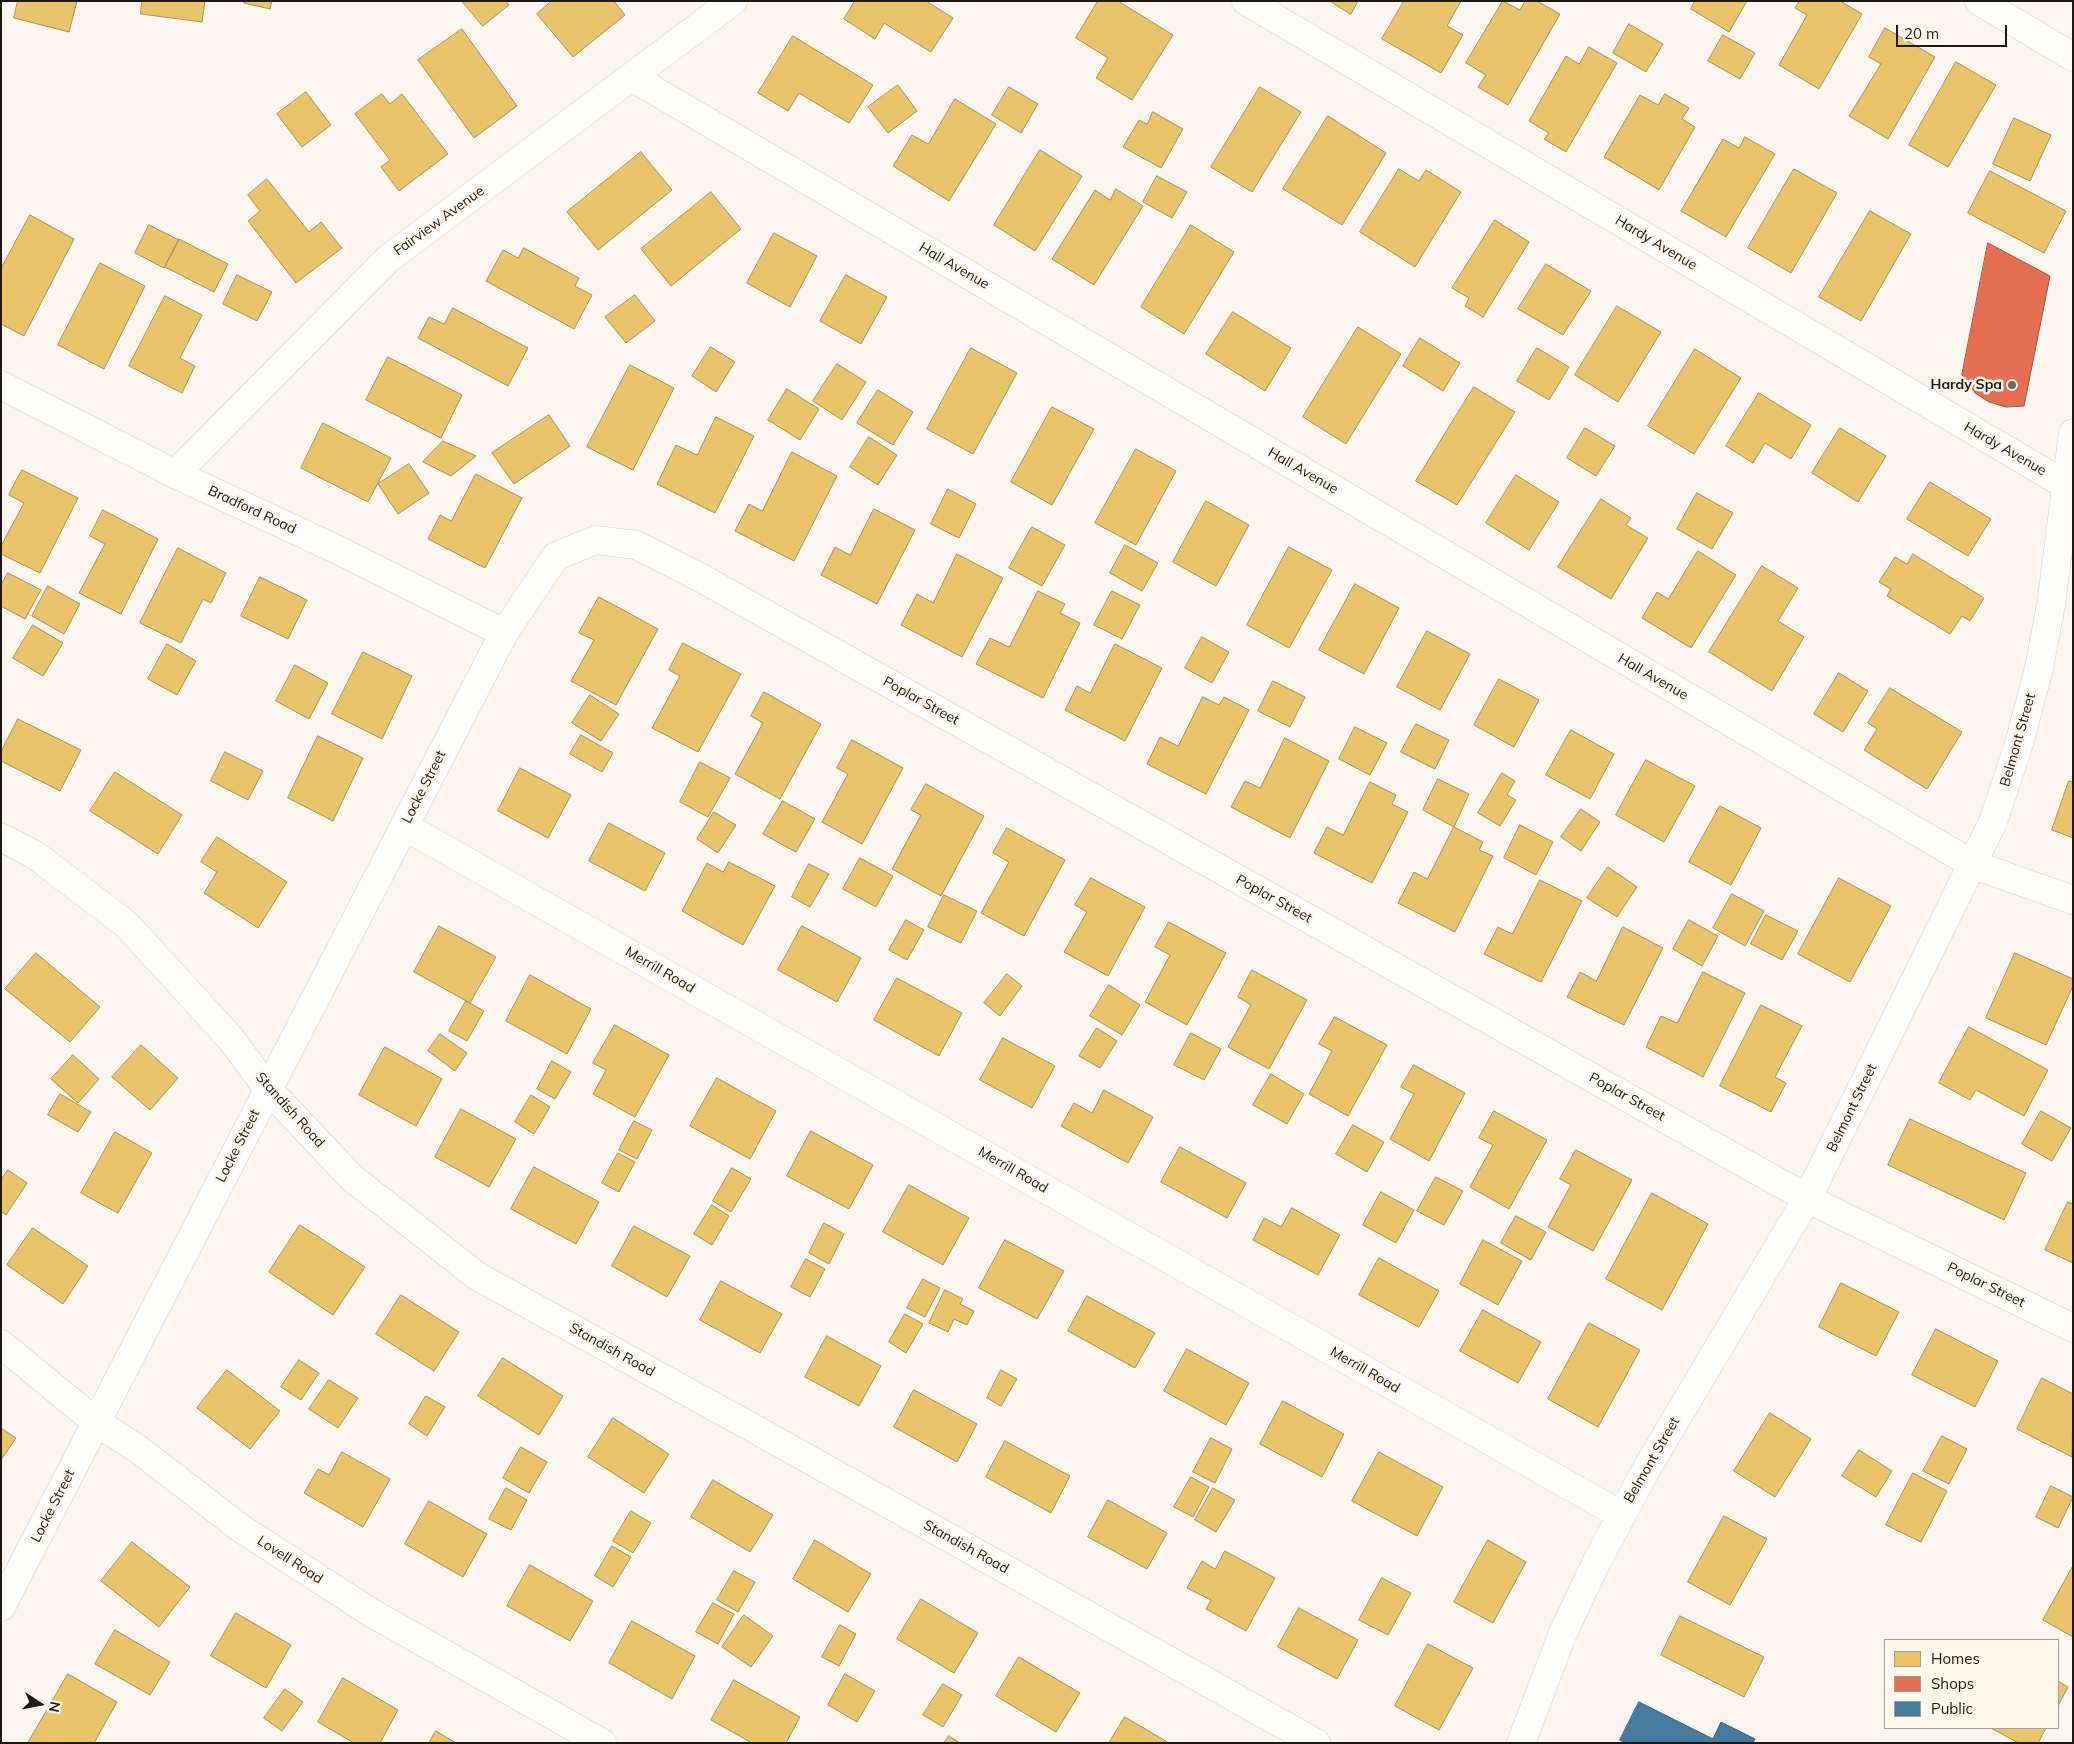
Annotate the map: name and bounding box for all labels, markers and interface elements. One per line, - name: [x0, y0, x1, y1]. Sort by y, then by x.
- scale bar: [1899, 15, 2010, 47]
- text: 20 m: [1904, 24, 1939, 43]
- street label: Fairview Avenue: [390, 183, 488, 259]
- street label: Hardy Avenue: [1612, 212, 1700, 274]
- street label: Hall Avenue: [916, 239, 992, 293]
- place label: Hardy Spa: [1931, 377, 2002, 393]
- marker: Hardy Spa: [2006, 379, 2018, 391]
- street label: Hardy Avenue: [1961, 419, 2049, 479]
- street label: Hall Avenue: [1265, 444, 1341, 498]
- street label: Bradford Road: [205, 482, 299, 538]
- street label: Hall Avenue: [1615, 650, 1691, 704]
- street label: Poplar Street: [880, 673, 962, 729]
- street label: Belmont Street: [1997, 691, 2039, 789]
- street label: Locke Street: [398, 748, 450, 826]
- street label: Poplar Street: [1233, 871, 1315, 927]
- street label: Merrill Road: [622, 943, 698, 997]
- street label: Belmont Street: [1823, 1061, 1881, 1155]
- street label: Standish Road: [252, 1069, 328, 1151]
- street label: Poplar Street: [1586, 1069, 1668, 1125]
- street label: Locke Street: [212, 1107, 264, 1185]
- street label: Merrill Road: [975, 1143, 1051, 1197]
- street label: Poplar Street: [1944, 1259, 2028, 1311]
- street label: Standish Road: [566, 1320, 658, 1380]
- street label: Merrill Road: [1327, 1343, 1403, 1397]
- street label: Belmont Street: [1621, 1414, 1683, 1506]
- street label: Locke Street: [27, 1467, 79, 1545]
- street label: Standish Road: [920, 1517, 1012, 1577]
- street label: Lovell Road: [254, 1533, 326, 1587]
- legend: [1884, 1639, 2059, 1729]
- text: Homes: [1931, 1649, 1980, 1668]
- text: Shops: [1931, 1674, 1974, 1693]
- north arrow: [15, 1679, 65, 1729]
- text: Public: [1931, 1699, 1973, 1718]
- text: N: [45, 1700, 65, 1714]

